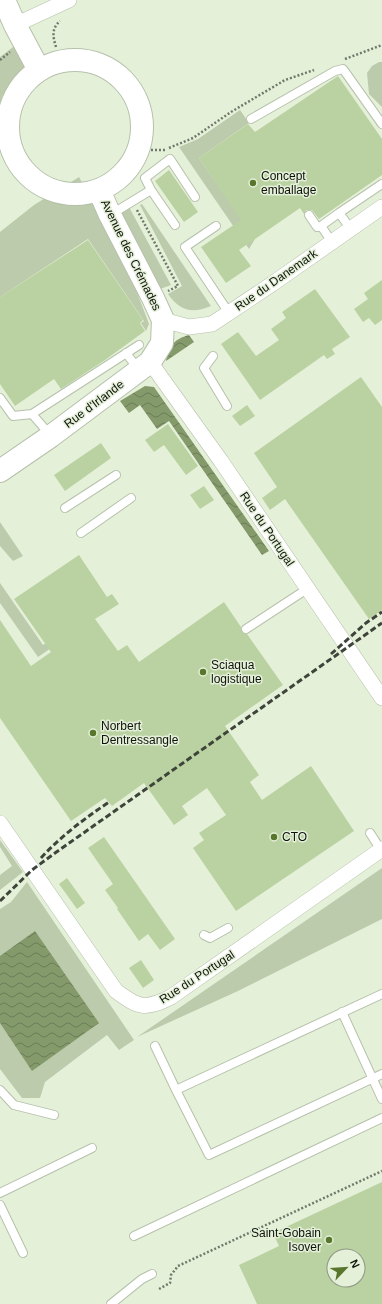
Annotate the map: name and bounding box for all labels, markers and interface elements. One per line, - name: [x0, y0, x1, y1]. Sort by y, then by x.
- place label: Concept emballage: [261, 169, 317, 197]
- marker: Concept emballage: [248, 178, 258, 188]
- street label: Avenue des Crémades: [98, 197, 164, 313]
- street label: Rue du Danemark: [232, 246, 321, 314]
- street label: Rue d'Irlande: [61, 377, 127, 431]
- street label: Rue du Portugal: [237, 489, 297, 569]
- place label: Sciaqua logistique: [211, 658, 262, 686]
- marker: Sciaqua logistique: [198, 667, 208, 677]
- place label: Norbert Dentressangle: [101, 719, 179, 747]
- marker: Norbert Dentressangle: [88, 728, 98, 738]
- place label: CTO: [282, 830, 307, 844]
- marker: CTO: [269, 832, 279, 842]
- street label: Rue du Portugal: [157, 948, 237, 1006]
- place label: Saint-Gobain Isover: [251, 1226, 321, 1254]
- marker: Saint-Gobain Isover: [324, 1235, 334, 1245]
- north arrow: [326, 1248, 366, 1288]
- text: N: [348, 1258, 362, 1270]

